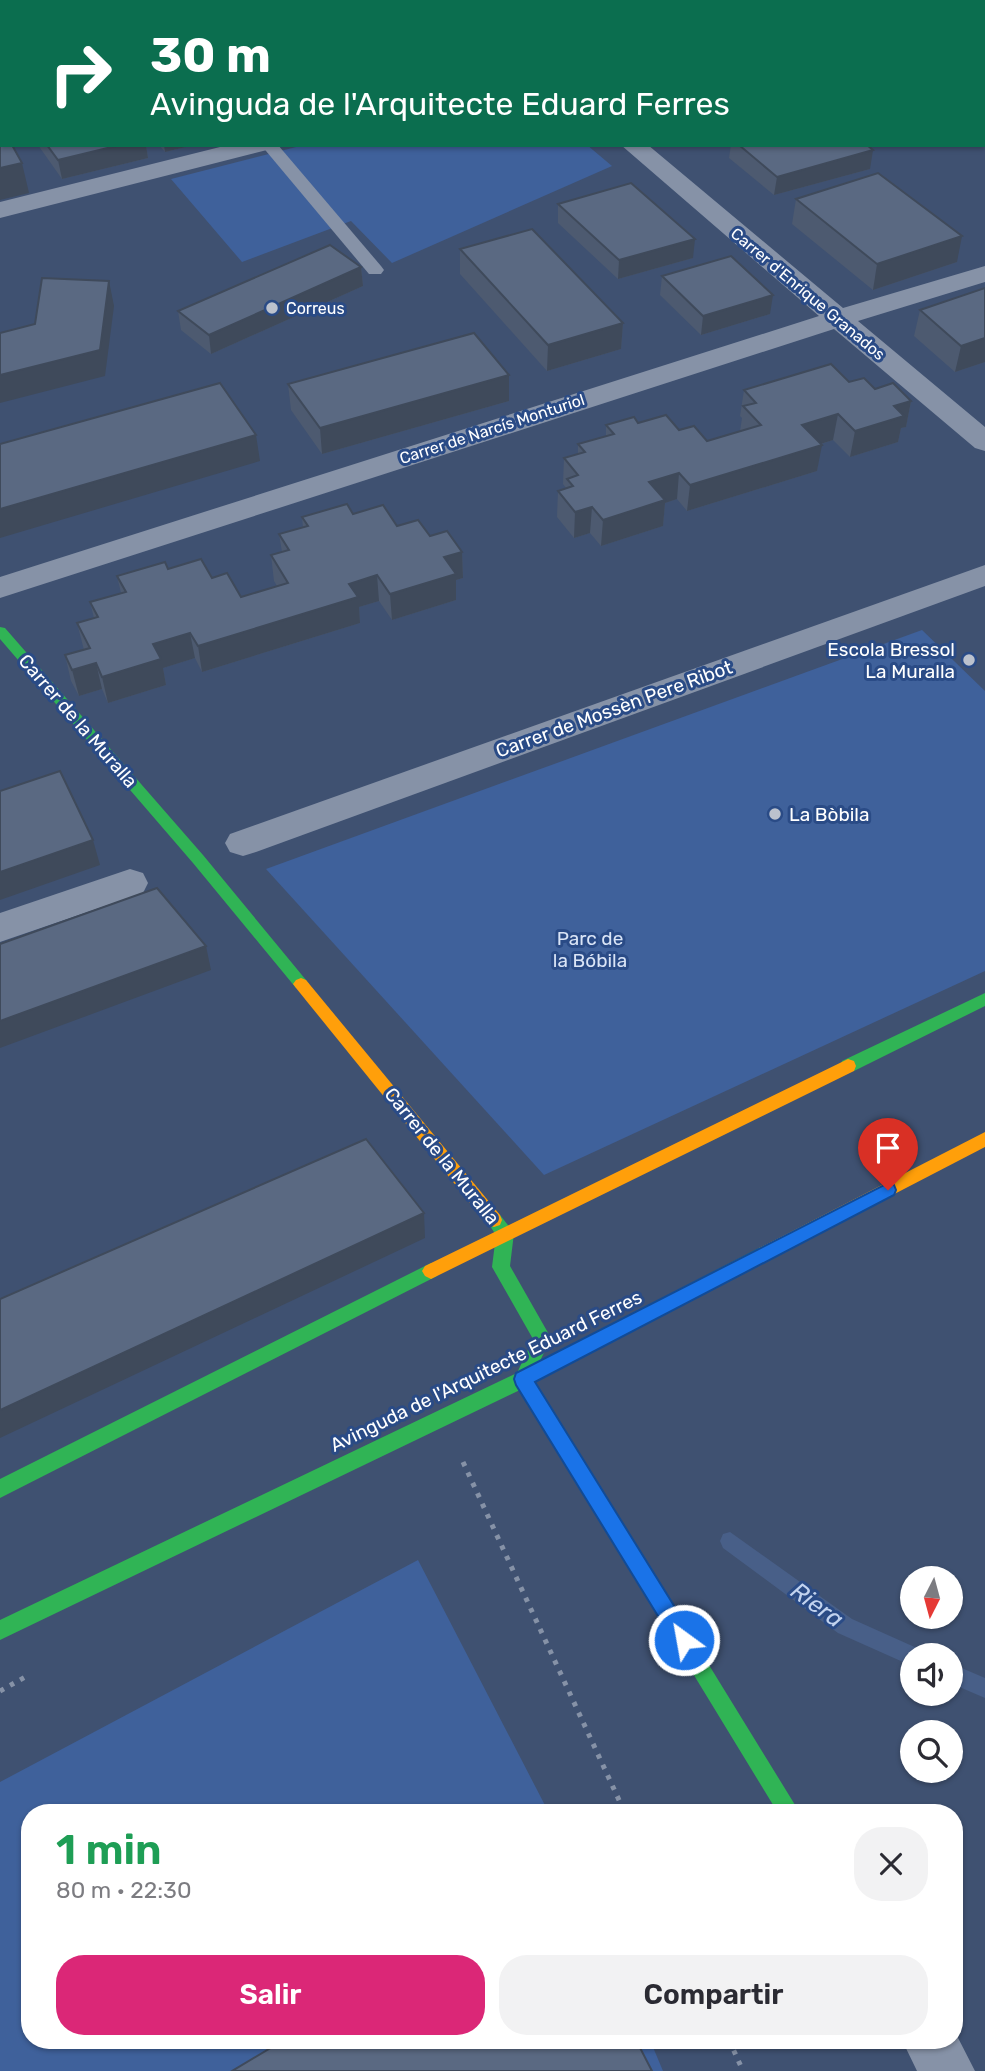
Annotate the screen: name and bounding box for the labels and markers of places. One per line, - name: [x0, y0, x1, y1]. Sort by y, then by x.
- place label: Correus: [286, 299, 345, 318]
- marker: Correus: [264, 300, 280, 316]
- place label: Escola Bressol La Muralla: [827, 638, 955, 683]
- marker: Escola Bressol La Muralla: [961, 652, 977, 668]
- place label: La Bòbila: [789, 803, 869, 826]
- marker: La Bòbila: [767, 806, 783, 822]
- pin: [858, 1118, 918, 1190]

